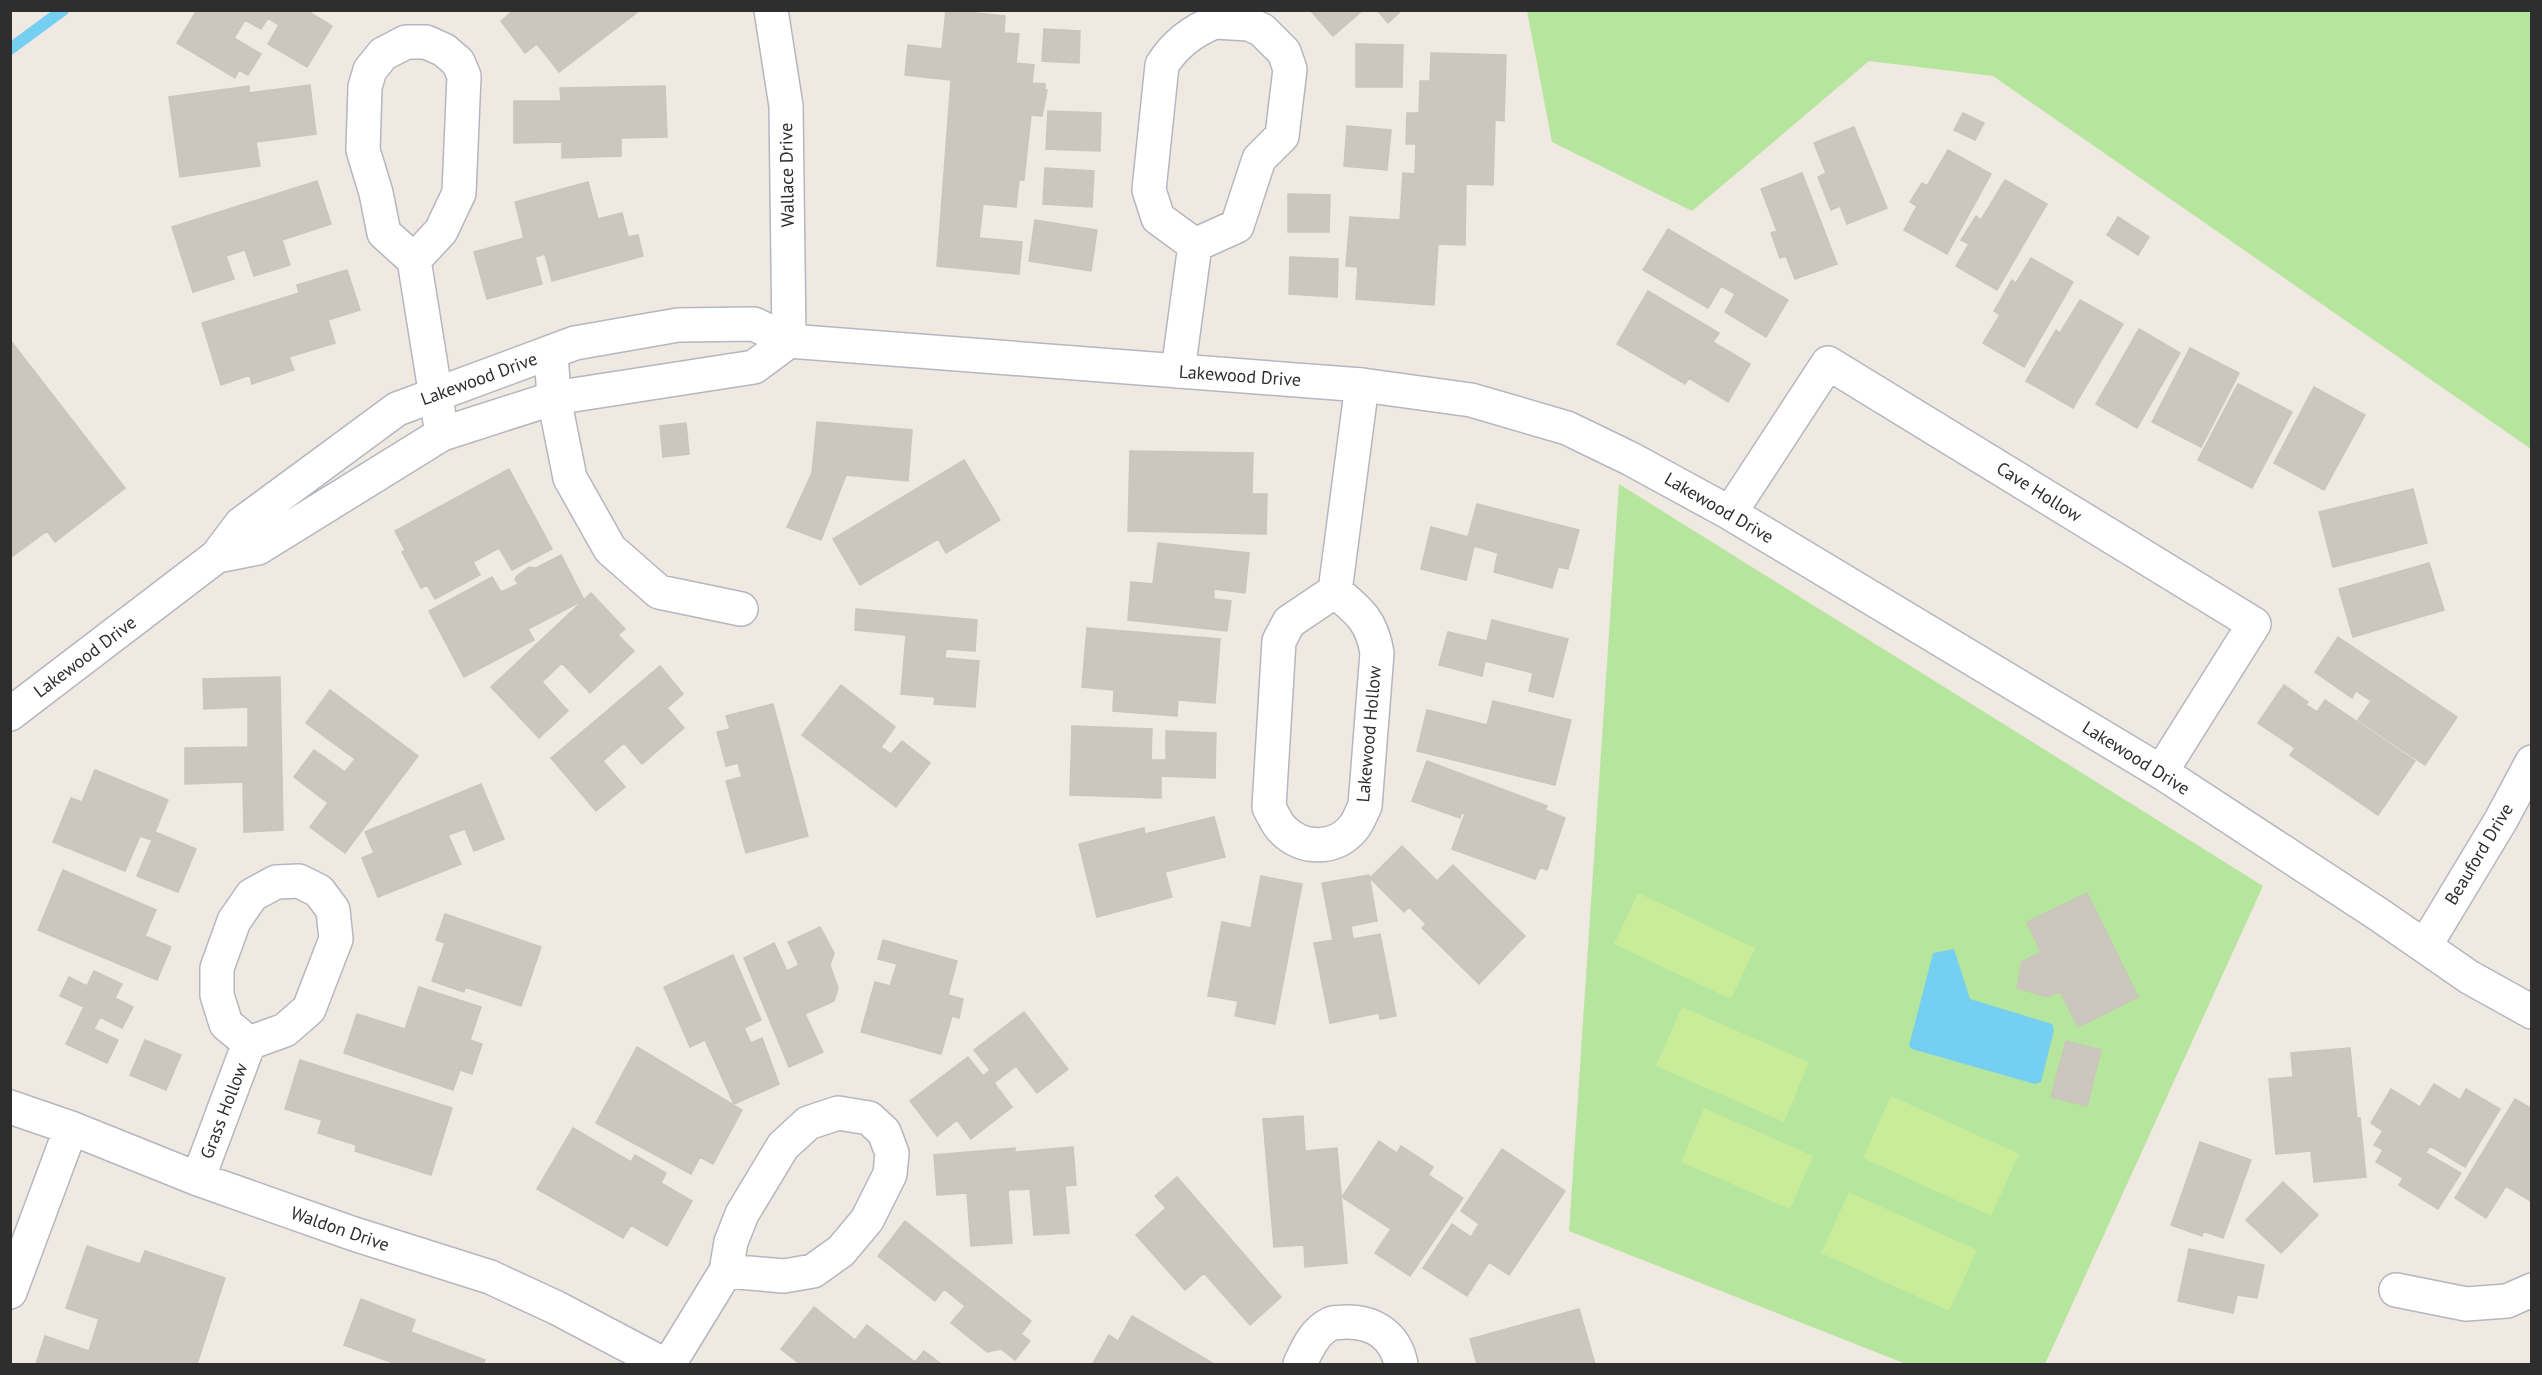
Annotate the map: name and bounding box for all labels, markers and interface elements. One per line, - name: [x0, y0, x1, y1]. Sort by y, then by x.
- street label: Wallace Drive: [774, 123, 799, 227]
- street label: Lakewood Drive: [417, 347, 540, 410]
- street label: Lakewood Drive: [1178, 360, 1302, 391]
- street label: Cave Hollow: [1992, 456, 2087, 527]
- street label: Lakewood Drive: [1661, 467, 1778, 548]
- street label: Lakewood Drive: [29, 611, 140, 703]
- street label: Lakewood Hollow: [1351, 664, 1386, 803]
- street label: Lakewood Drive: [2078, 715, 2194, 800]
- street label: Beauford Drive: [2439, 799, 2518, 909]
- street label: Grass Hollow: [195, 1059, 253, 1162]
- street label: Waldon Drive: [288, 1201, 392, 1256]

